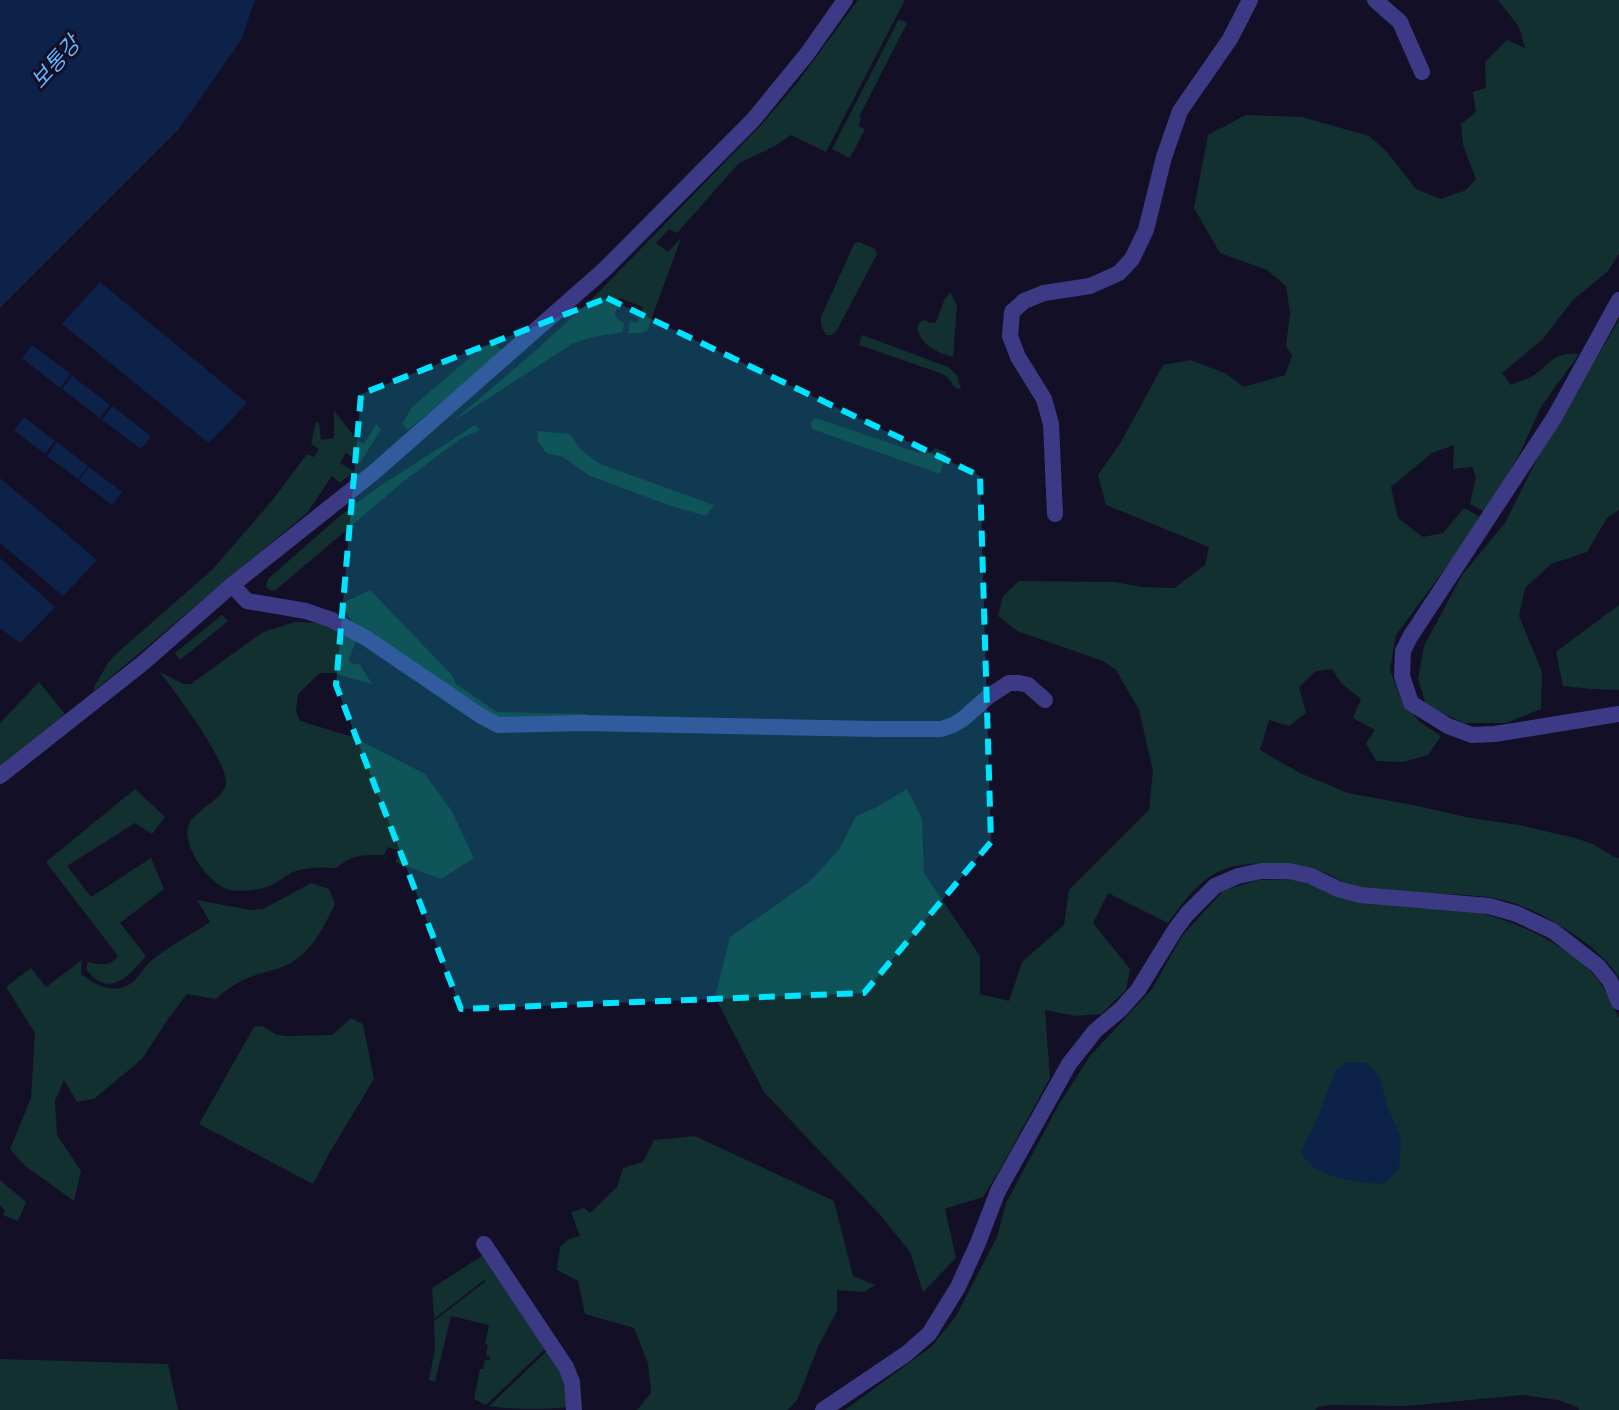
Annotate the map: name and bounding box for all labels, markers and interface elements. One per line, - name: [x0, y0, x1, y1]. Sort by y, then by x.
- water label: 보통강: [25, 29, 88, 94]

